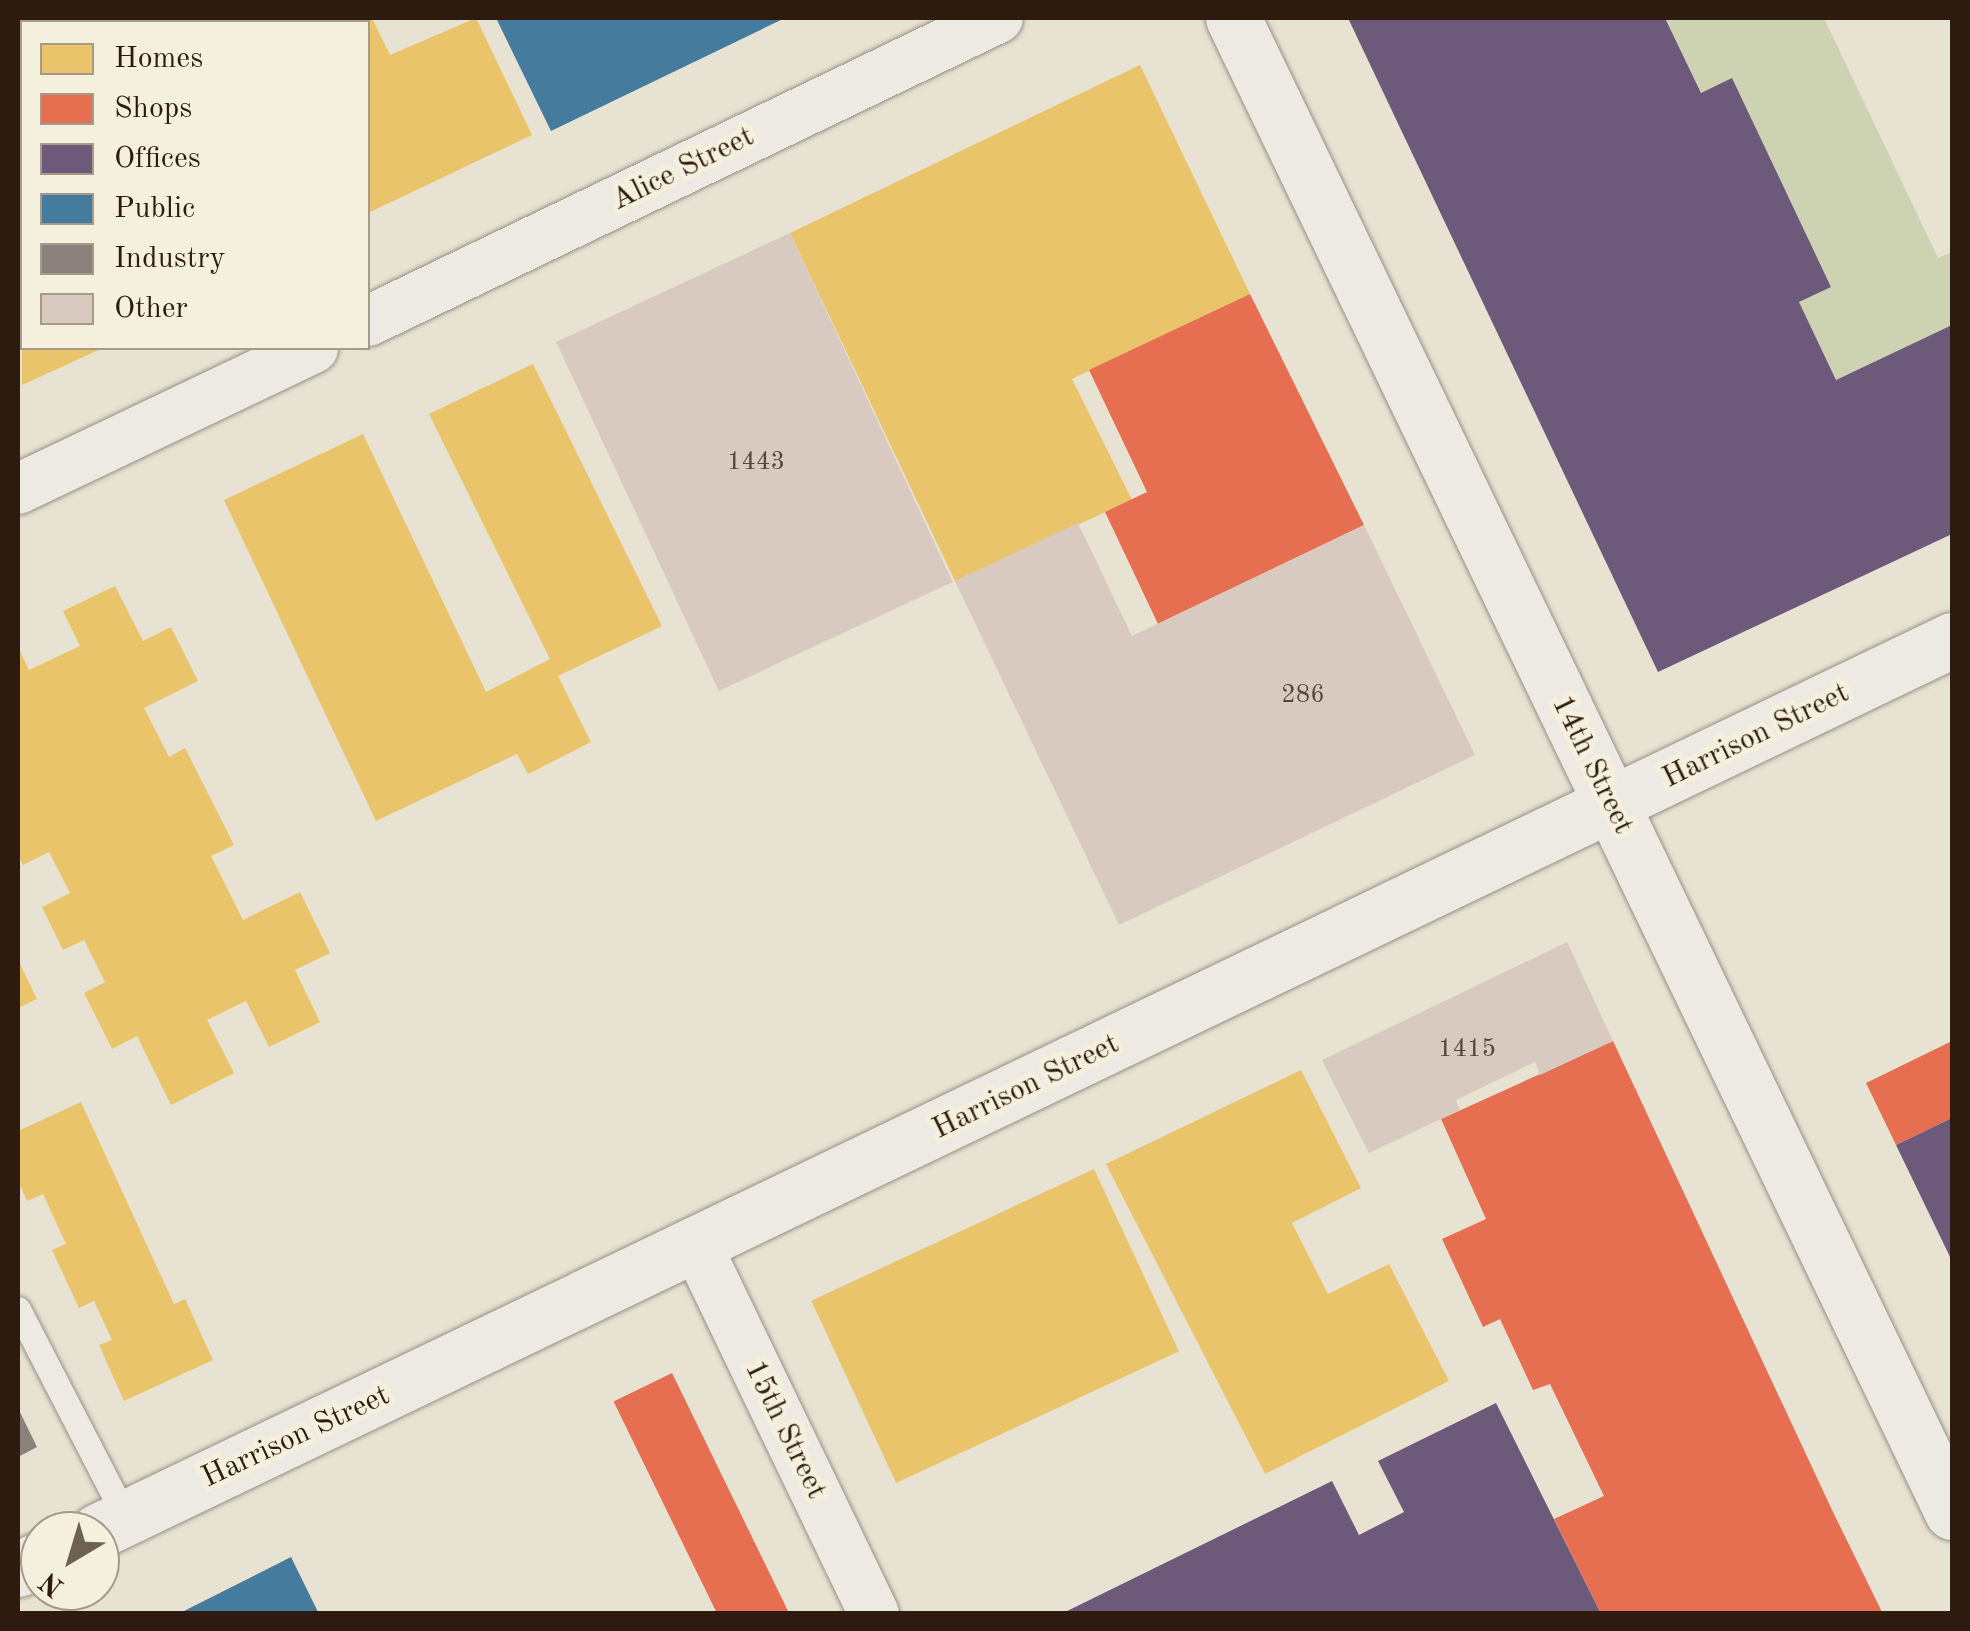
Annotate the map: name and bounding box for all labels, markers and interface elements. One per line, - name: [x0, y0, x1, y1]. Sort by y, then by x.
- legend: [20, 20, 370, 350]
- text: Homes: [114, 44, 203, 74]
- text: Shops: [114, 94, 192, 124]
- street label: Alice Street: [606, 119, 760, 219]
- text: Offices: [114, 144, 201, 174]
- text: Public: [114, 194, 195, 224]
- text: Industry: [114, 244, 225, 274]
- text: Other: [114, 294, 188, 324]
- house number: 1443: [727, 448, 785, 478]
- street label: Harrison Street: [1657, 675, 1855, 797]
- house number: 286: [1281, 681, 1325, 711]
- street label: 14th Street: [1543, 690, 1641, 840]
- street label: Harrison Street: [927, 1026, 1125, 1148]
- house number: 1415: [1438, 1035, 1496, 1065]
- street label: 15th Street: [736, 1355, 834, 1505]
- street label: Harrison Street: [196, 1378, 396, 1496]
- north arrow: [20, 1511, 120, 1611]
- text: N: [36, 1565, 70, 1601]

